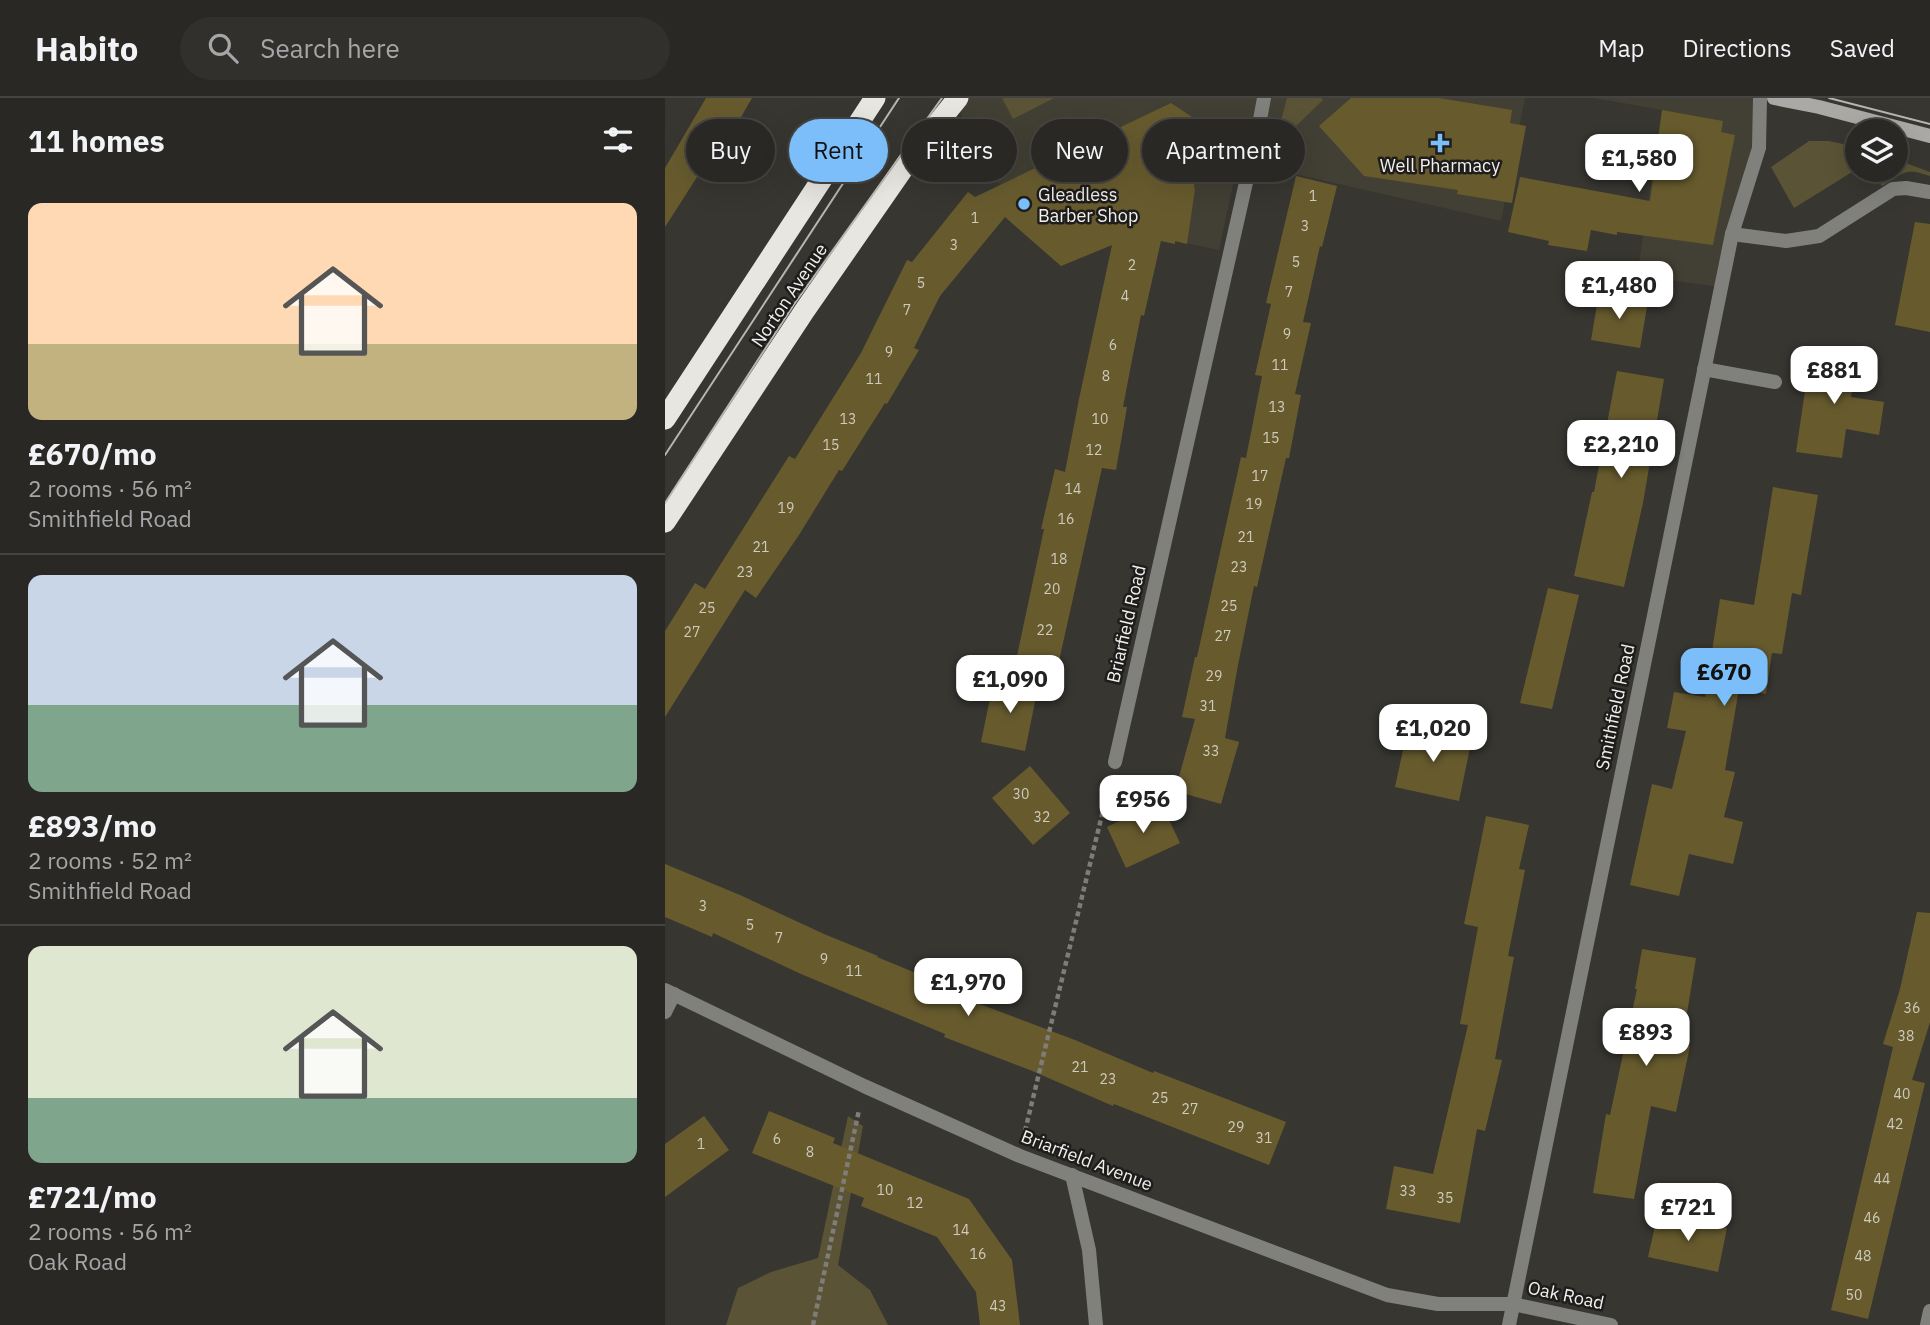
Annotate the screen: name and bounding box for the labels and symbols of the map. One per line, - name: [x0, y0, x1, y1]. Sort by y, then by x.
- pin: £1,580: [1582, 134, 1696, 194]
- marker: Well Pharmacy: [1432, 135, 1448, 151]
- place label: Well Pharmacy: [1380, 154, 1500, 177]
- place label: Gleadless Barber Shop: [1038, 183, 1138, 227]
- house number: 1: [1309, 187, 1317, 205]
- marker: Gleadless Barber Shop: [1016, 196, 1032, 212]
- house number: 1: [971, 209, 979, 227]
- house number: 3: [1301, 217, 1309, 235]
- house number: 3: [950, 236, 958, 254]
- street label: Norton Avenue: [746, 239, 832, 351]
- house number: 5: [1292, 253, 1300, 271]
- house number: 2: [1128, 256, 1136, 274]
- pin: £1,480: [1562, 262, 1676, 321]
- house number: 5: [917, 274, 925, 292]
- house number: 7: [1285, 283, 1293, 301]
- house number: 4: [1121, 287, 1129, 305]
- house number: 7: [903, 301, 911, 319]
- house number: 9: [1283, 325, 1291, 343]
- house number: 6: [1109, 336, 1117, 354]
- house number: 9: [885, 343, 893, 361]
- pin: £881: [1793, 346, 1875, 406]
- house number: 11: [1272, 356, 1288, 374]
- house number: 8: [1102, 367, 1110, 385]
- house number: 11: [866, 370, 882, 388]
- house number: 13: [1269, 398, 1285, 416]
- house number: 13: [840, 410, 856, 428]
- house number: 10: [1092, 410, 1108, 428]
- pin: £2,210: [1564, 420, 1678, 480]
- house number: 15: [1263, 429, 1279, 447]
- house number: 15: [823, 436, 839, 454]
- house number: 12: [1086, 441, 1102, 459]
- house number: 17: [1252, 467, 1268, 485]
- house number: 14: [1065, 480, 1081, 498]
- house number: 19: [1246, 495, 1262, 513]
- house number: 19: [778, 499, 794, 517]
- house number: 16: [1058, 510, 1074, 528]
- house number: 21: [1238, 528, 1254, 546]
- house number: 21: [753, 538, 769, 556]
- house number: 18: [1051, 550, 1067, 568]
- house number: 23: [1231, 558, 1247, 576]
- house number: 23: [737, 563, 753, 581]
- street label: Briarfield Road: [1101, 563, 1151, 685]
- house number: 20: [1044, 580, 1060, 598]
- house number: 25: [1221, 597, 1237, 615]
- house number: 25: [699, 599, 715, 617]
- house number: 22: [1037, 621, 1053, 639]
- house number: 27: [684, 623, 700, 641]
- house number: 27: [1215, 627, 1231, 645]
- street label: Smithfield Road: [1590, 642, 1640, 772]
- pin: £670: [1683, 648, 1765, 708]
- pin: £1,090: [953, 656, 1067, 715]
- house number: 29: [1206, 667, 1222, 685]
- house number: 31: [1200, 697, 1216, 715]
- pin: £1,020: [1376, 704, 1490, 764]
- house number: 33: [1203, 742, 1219, 760]
- pin: £956: [1102, 776, 1184, 835]
- house number: 30: [1013, 785, 1029, 803]
- house number: 32: [1034, 808, 1050, 826]
- house number: 3: [699, 897, 707, 915]
- house number: 5: [746, 916, 754, 934]
- house number: 7: [775, 929, 783, 947]
- house number: 9: [820, 950, 828, 968]
- pin: £1,970: [911, 958, 1025, 1018]
- house number: 11: [846, 962, 862, 980]
- house number: 36: [1904, 999, 1920, 1017]
- pin: £893: [1605, 1009, 1687, 1068]
- house number: 38: [1898, 1027, 1914, 1045]
- house number: 21: [1072, 1058, 1088, 1076]
- house number: 23: [1100, 1070, 1116, 1088]
- house number: 40: [1894, 1085, 1910, 1103]
- house number: 25: [1152, 1089, 1168, 1107]
- house number: 27: [1182, 1100, 1198, 1118]
- house number: 42: [1887, 1115, 1903, 1133]
- house number: 29: [1228, 1118, 1244, 1136]
- street label: Briarfield Avenue: [1018, 1124, 1156, 1196]
- house number: 31: [1256, 1129, 1272, 1147]
- house number: 6: [773, 1130, 781, 1148]
- house number: 1: [697, 1135, 705, 1153]
- house number: 8: [806, 1143, 814, 1161]
- house number: 44: [1874, 1170, 1890, 1188]
- house number: 10: [877, 1181, 893, 1199]
- house number: 33: [1400, 1182, 1416, 1200]
- pin: £721: [1647, 1184, 1729, 1243]
- house number: 35: [1437, 1189, 1453, 1207]
- house number: 12: [907, 1194, 923, 1212]
- house number: 46: [1864, 1209, 1880, 1227]
- house number: 14: [953, 1221, 969, 1239]
- house number: 16: [970, 1245, 986, 1263]
- house number: 48: [1855, 1247, 1871, 1265]
- street label: Oak Road: [1526, 1276, 1606, 1314]
- house number: 50: [1846, 1286, 1862, 1304]
- house number: 43: [990, 1297, 1006, 1315]

